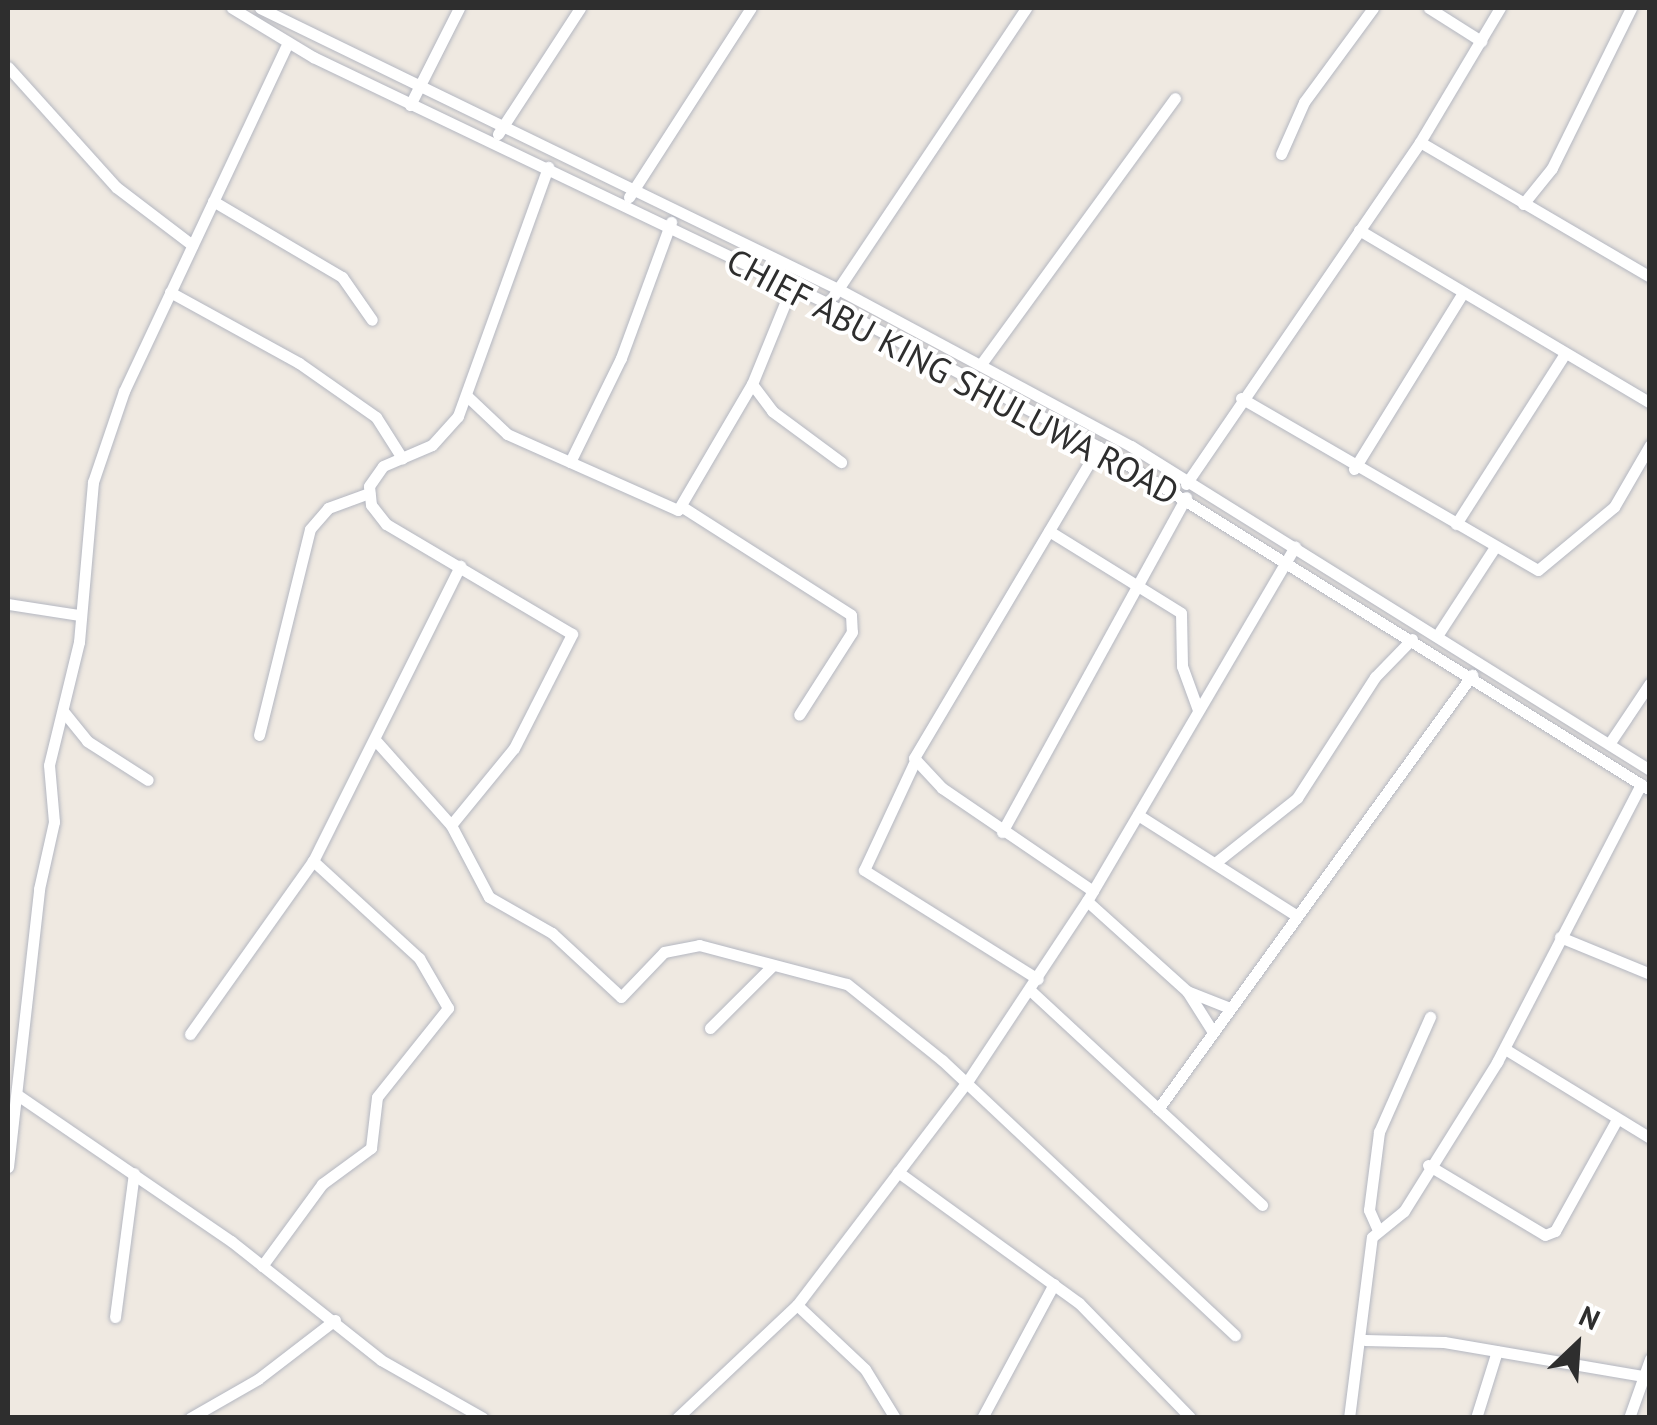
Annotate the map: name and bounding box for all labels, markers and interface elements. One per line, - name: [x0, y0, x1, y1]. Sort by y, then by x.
- street label: CHIEF ABU KING SHULUWA ROAD: [719, 238, 1187, 514]
- north arrow: [1527, 1295, 1627, 1395]
- text: N: [1574, 1297, 1606, 1338]

